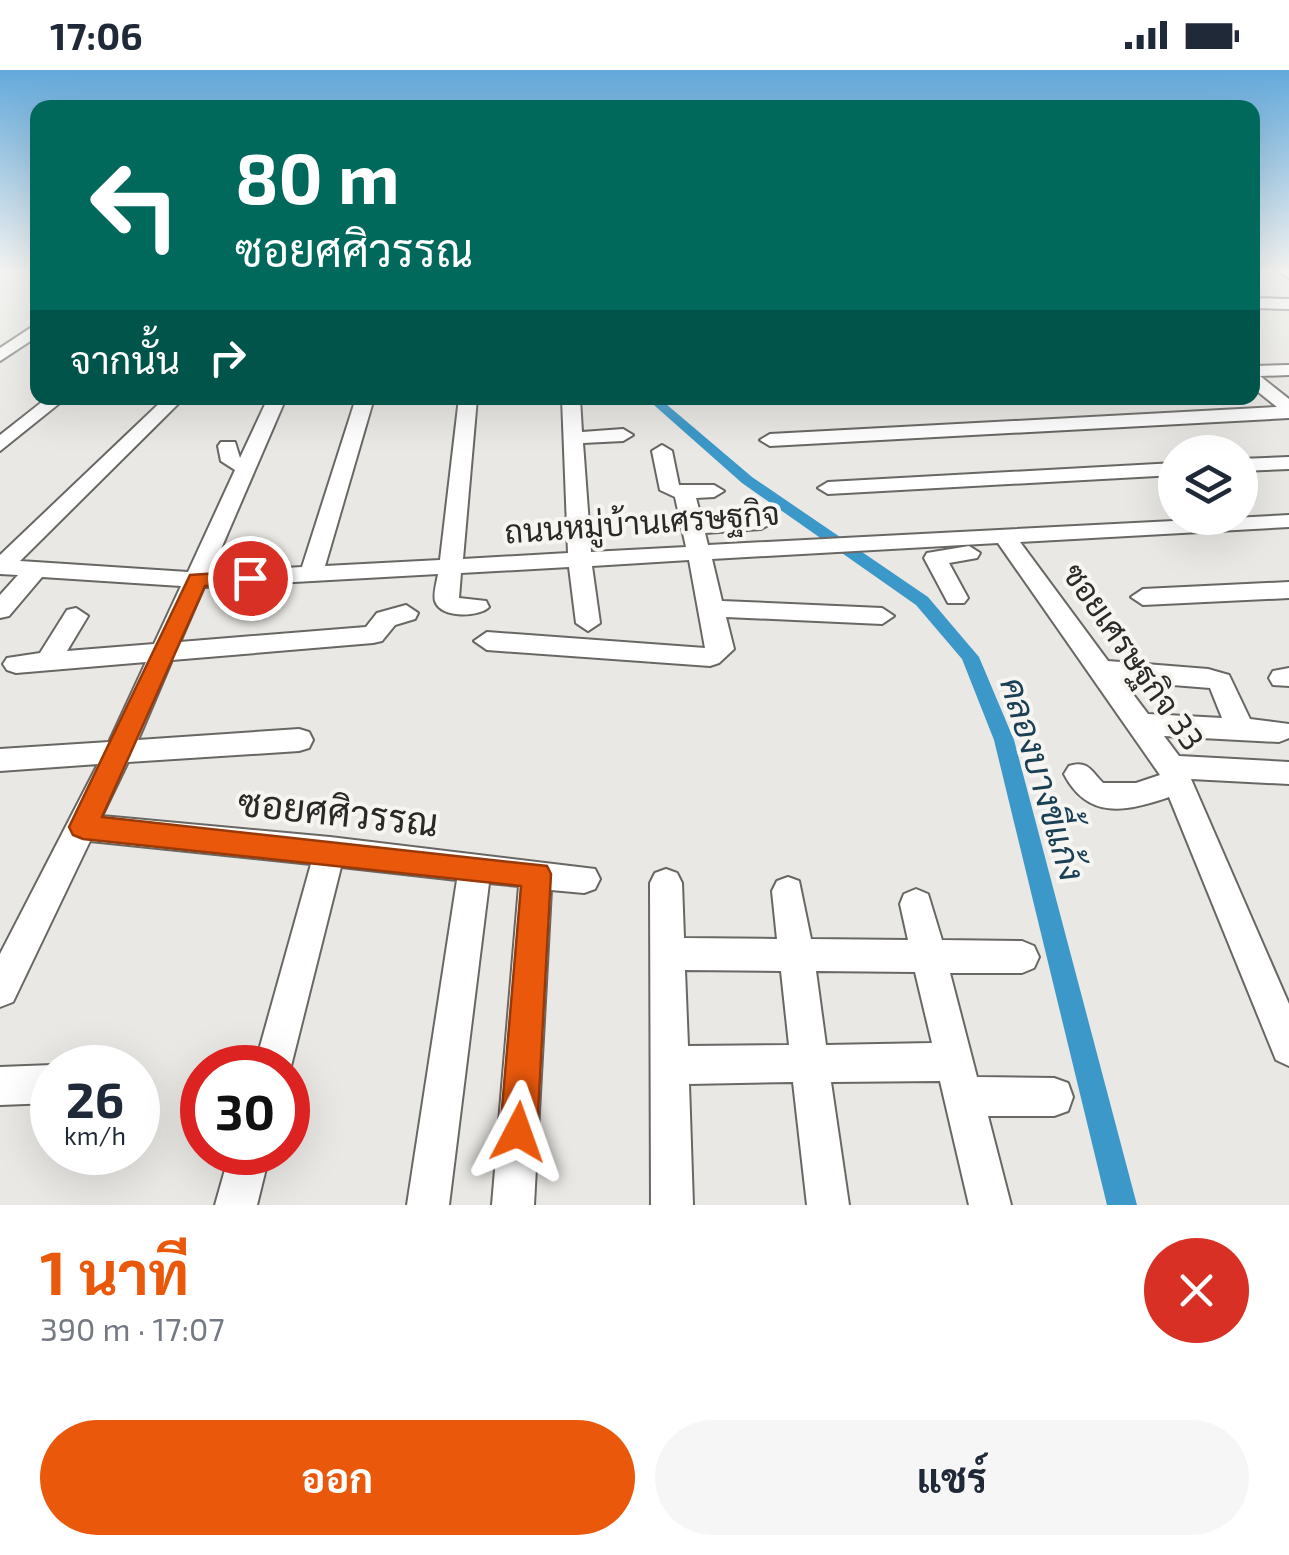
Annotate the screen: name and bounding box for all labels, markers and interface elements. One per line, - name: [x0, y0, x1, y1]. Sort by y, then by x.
- text: 17:06: [50, 12, 143, 58]
- text: 80 m: [235, 134, 400, 218]
- icon: left: [70, 140, 200, 270]
- text: ซอยศศิวรรณ: [235, 222, 473, 276]
- icon: right: [200, 330, 255, 385]
- text: จากนั้น: [70, 336, 180, 382]
- map controls: [1158, 435, 1258, 535]
- button: layers: [1158, 435, 1258, 535]
- street label: ถนนหมู่บ้านเศรษฐกิจ: [503, 492, 781, 555]
- pin: [208, 536, 293, 621]
- icon: arrive: [223, 551, 278, 606]
- street label: ซอยเศรษฐกิจ 33: [1053, 555, 1213, 759]
- water label: คลองบางขี้แก้ง: [993, 669, 1104, 885]
- street label: ซอยศศิวรรณ: [236, 778, 441, 844]
- speed limit sign: 30: [180, 1045, 310, 1175]
- text: 26: [66, 1068, 124, 1128]
- position arrow: [466, 1080, 570, 1184]
- text: km/h: [64, 1120, 126, 1150]
- text: 1 นาที: [40, 1235, 189, 1307]
- button: close: [1144, 1238, 1249, 1343]
- text: 390 m · 17:07: [40, 1309, 225, 1347]
- button: ออก: [40, 1420, 635, 1535]
- button: แชร์: [655, 1420, 1249, 1535]

